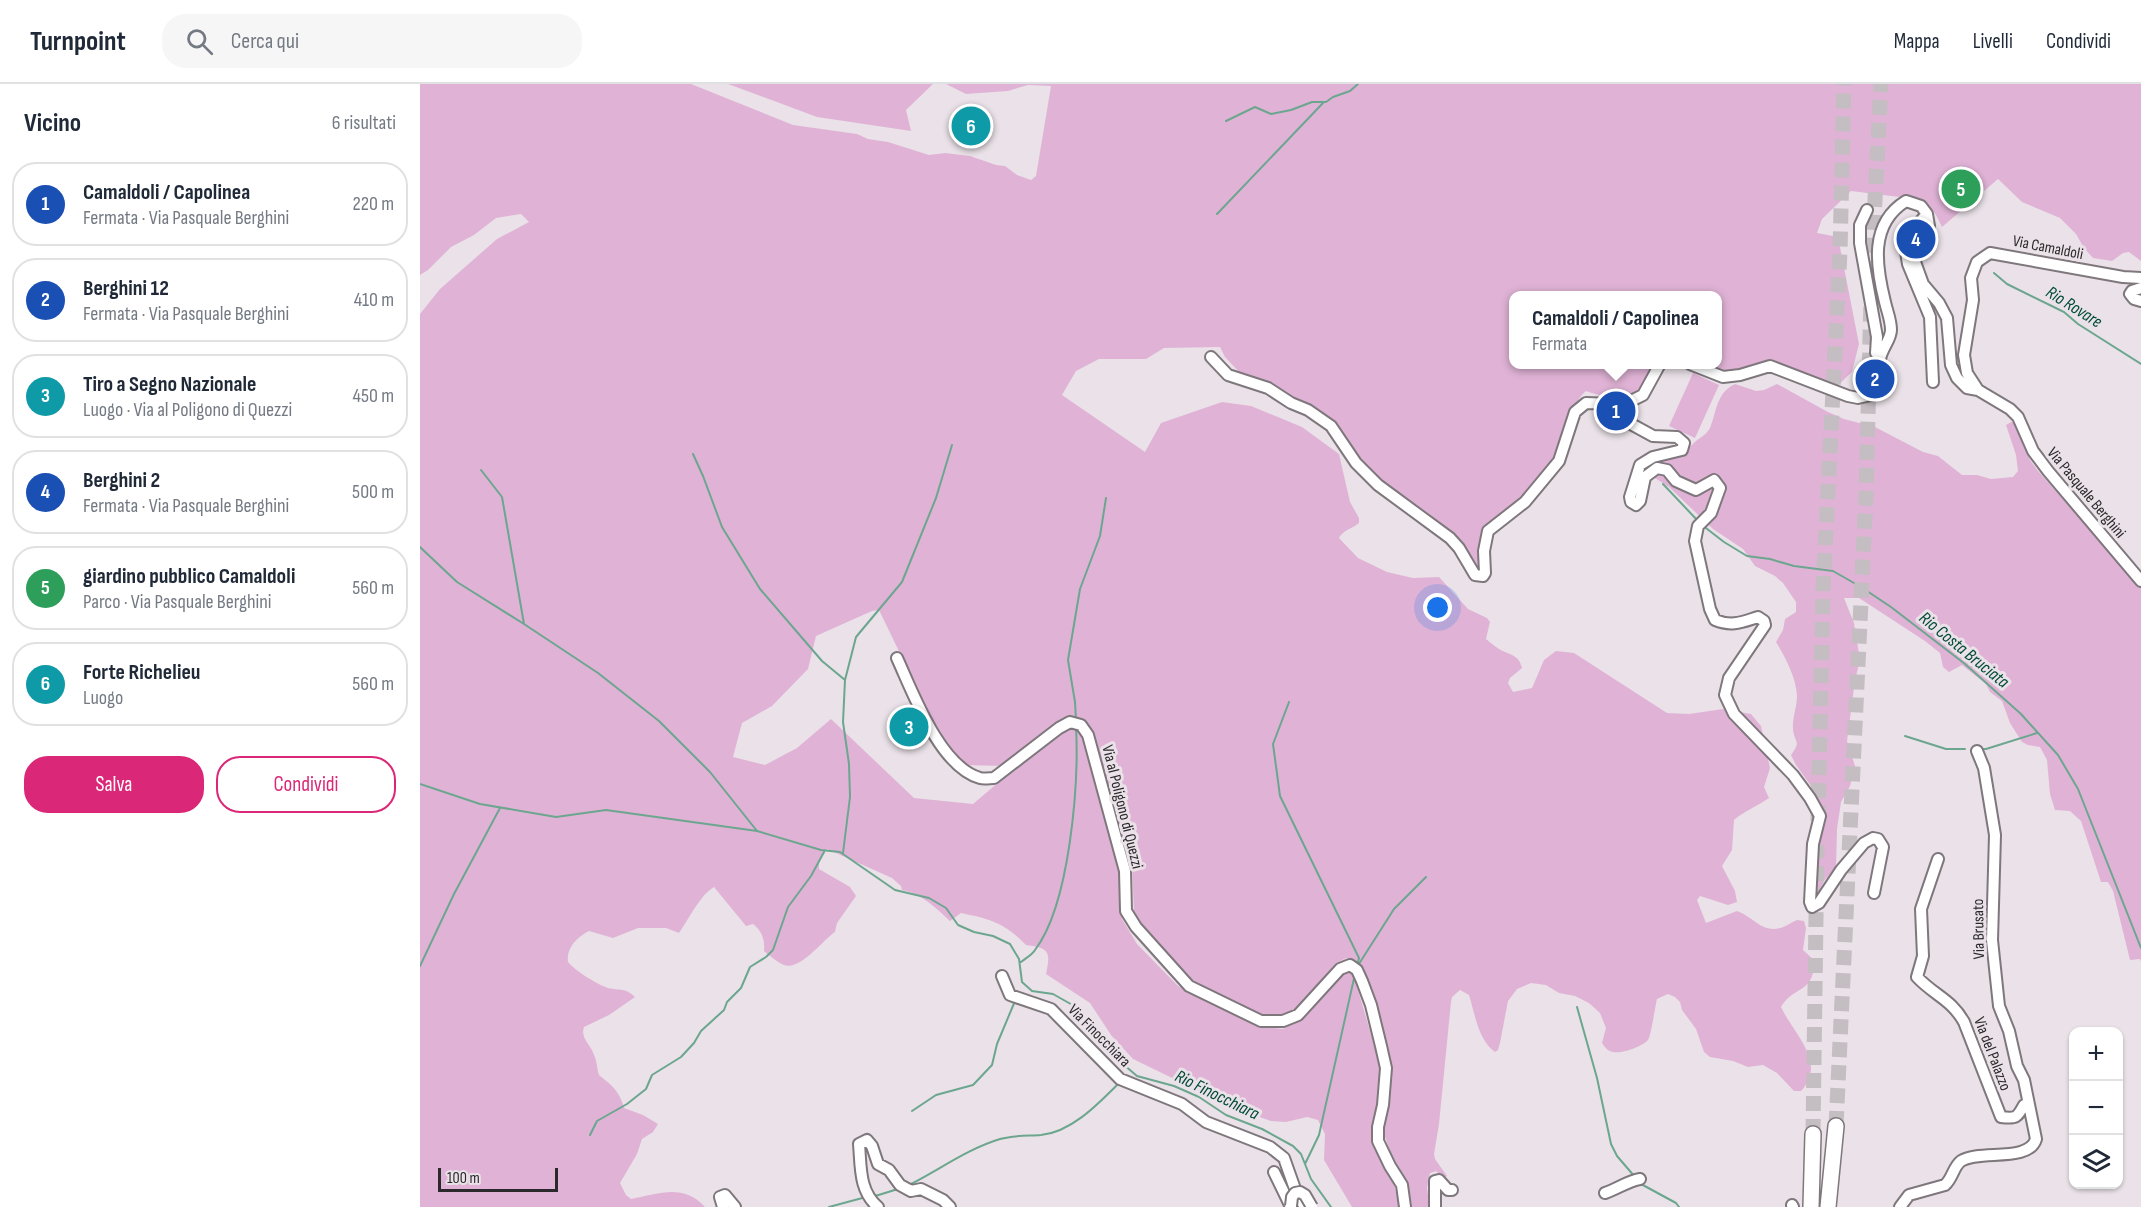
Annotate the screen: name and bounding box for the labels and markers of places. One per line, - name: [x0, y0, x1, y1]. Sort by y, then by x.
- pin: 6: [952, 104, 990, 148]
- pin: 5: [1942, 166, 1980, 212]
- pin: 4: [1896, 216, 1936, 262]
- pin: 2: [1856, 356, 1894, 402]
- pin: 1: [1596, 388, 1636, 434]
- pin: 3: [890, 704, 928, 750]

